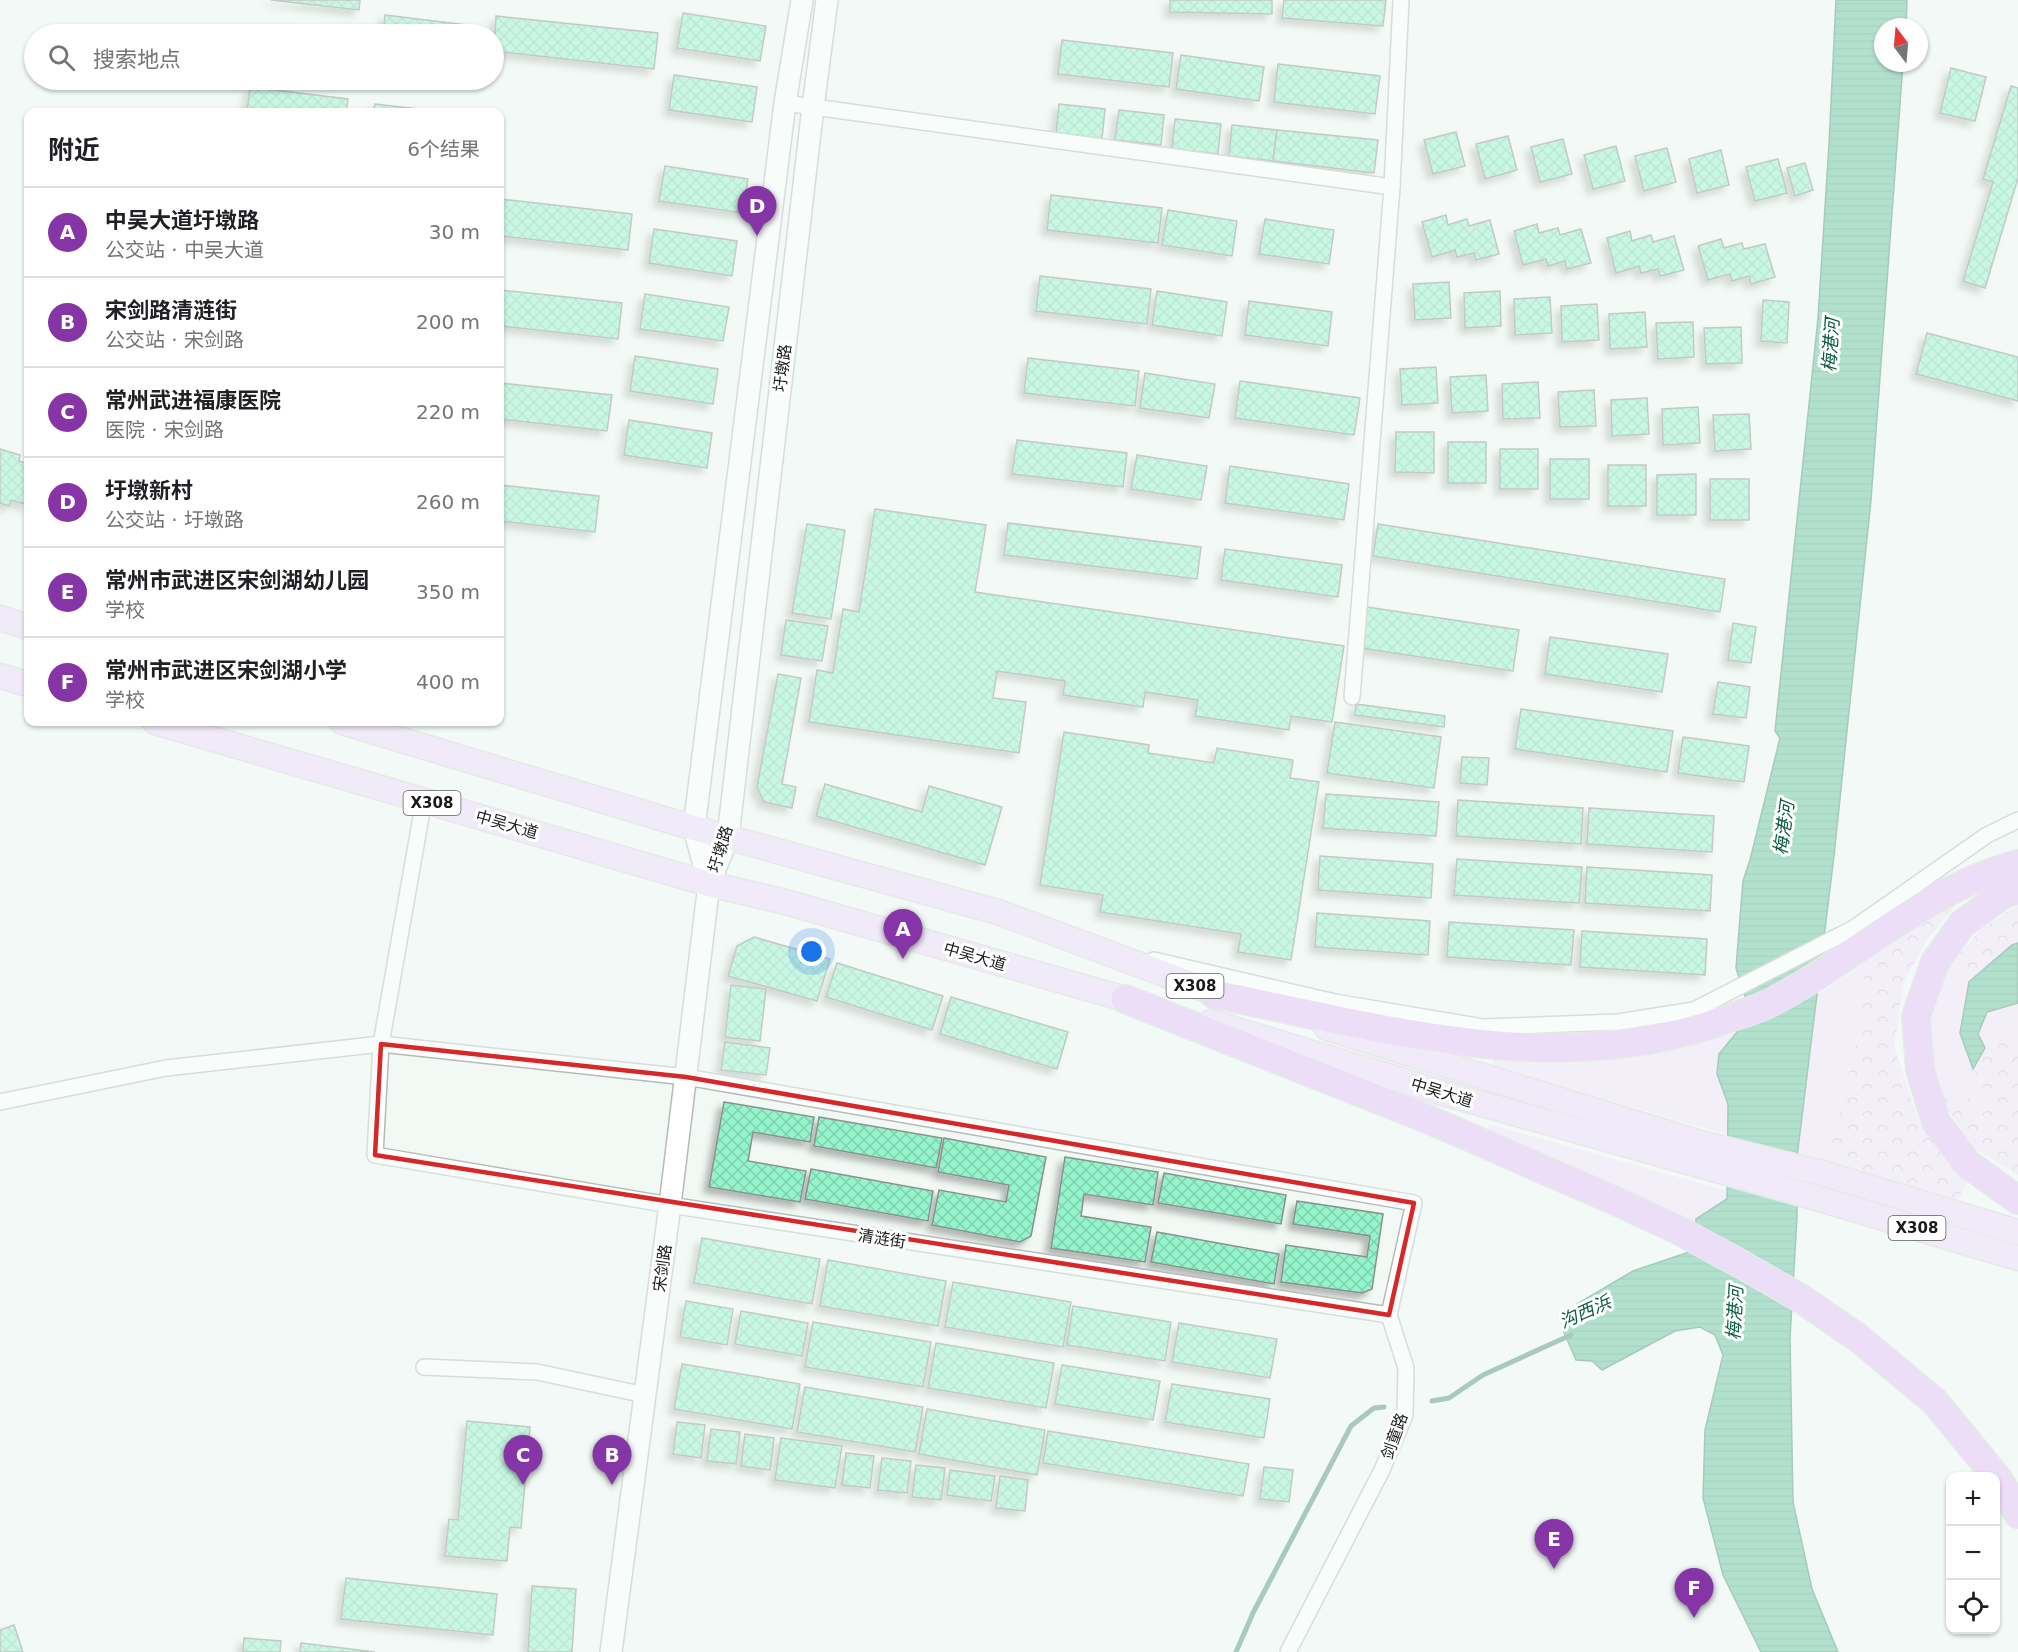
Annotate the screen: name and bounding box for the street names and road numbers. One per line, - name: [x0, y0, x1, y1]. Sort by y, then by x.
- street label: 圩墩路: [770, 343, 795, 393]
- road number: X308: [404, 791, 460, 815]
- street label: 中吴大道: [473, 807, 540, 842]
- street label: 圩墩路: [704, 823, 737, 875]
- street label: 中吴大道: [941, 939, 1008, 974]
- road number: X308: [1166, 974, 1224, 998]
- street label: 中吴大道: [1408, 1074, 1475, 1111]
- road number: X308: [1888, 1216, 1946, 1240]
- street label: 清涟街: [857, 1225, 907, 1252]
- street label: 宋剑路: [650, 1243, 675, 1293]
- street label: 剑童路: [1377, 1410, 1412, 1462]

